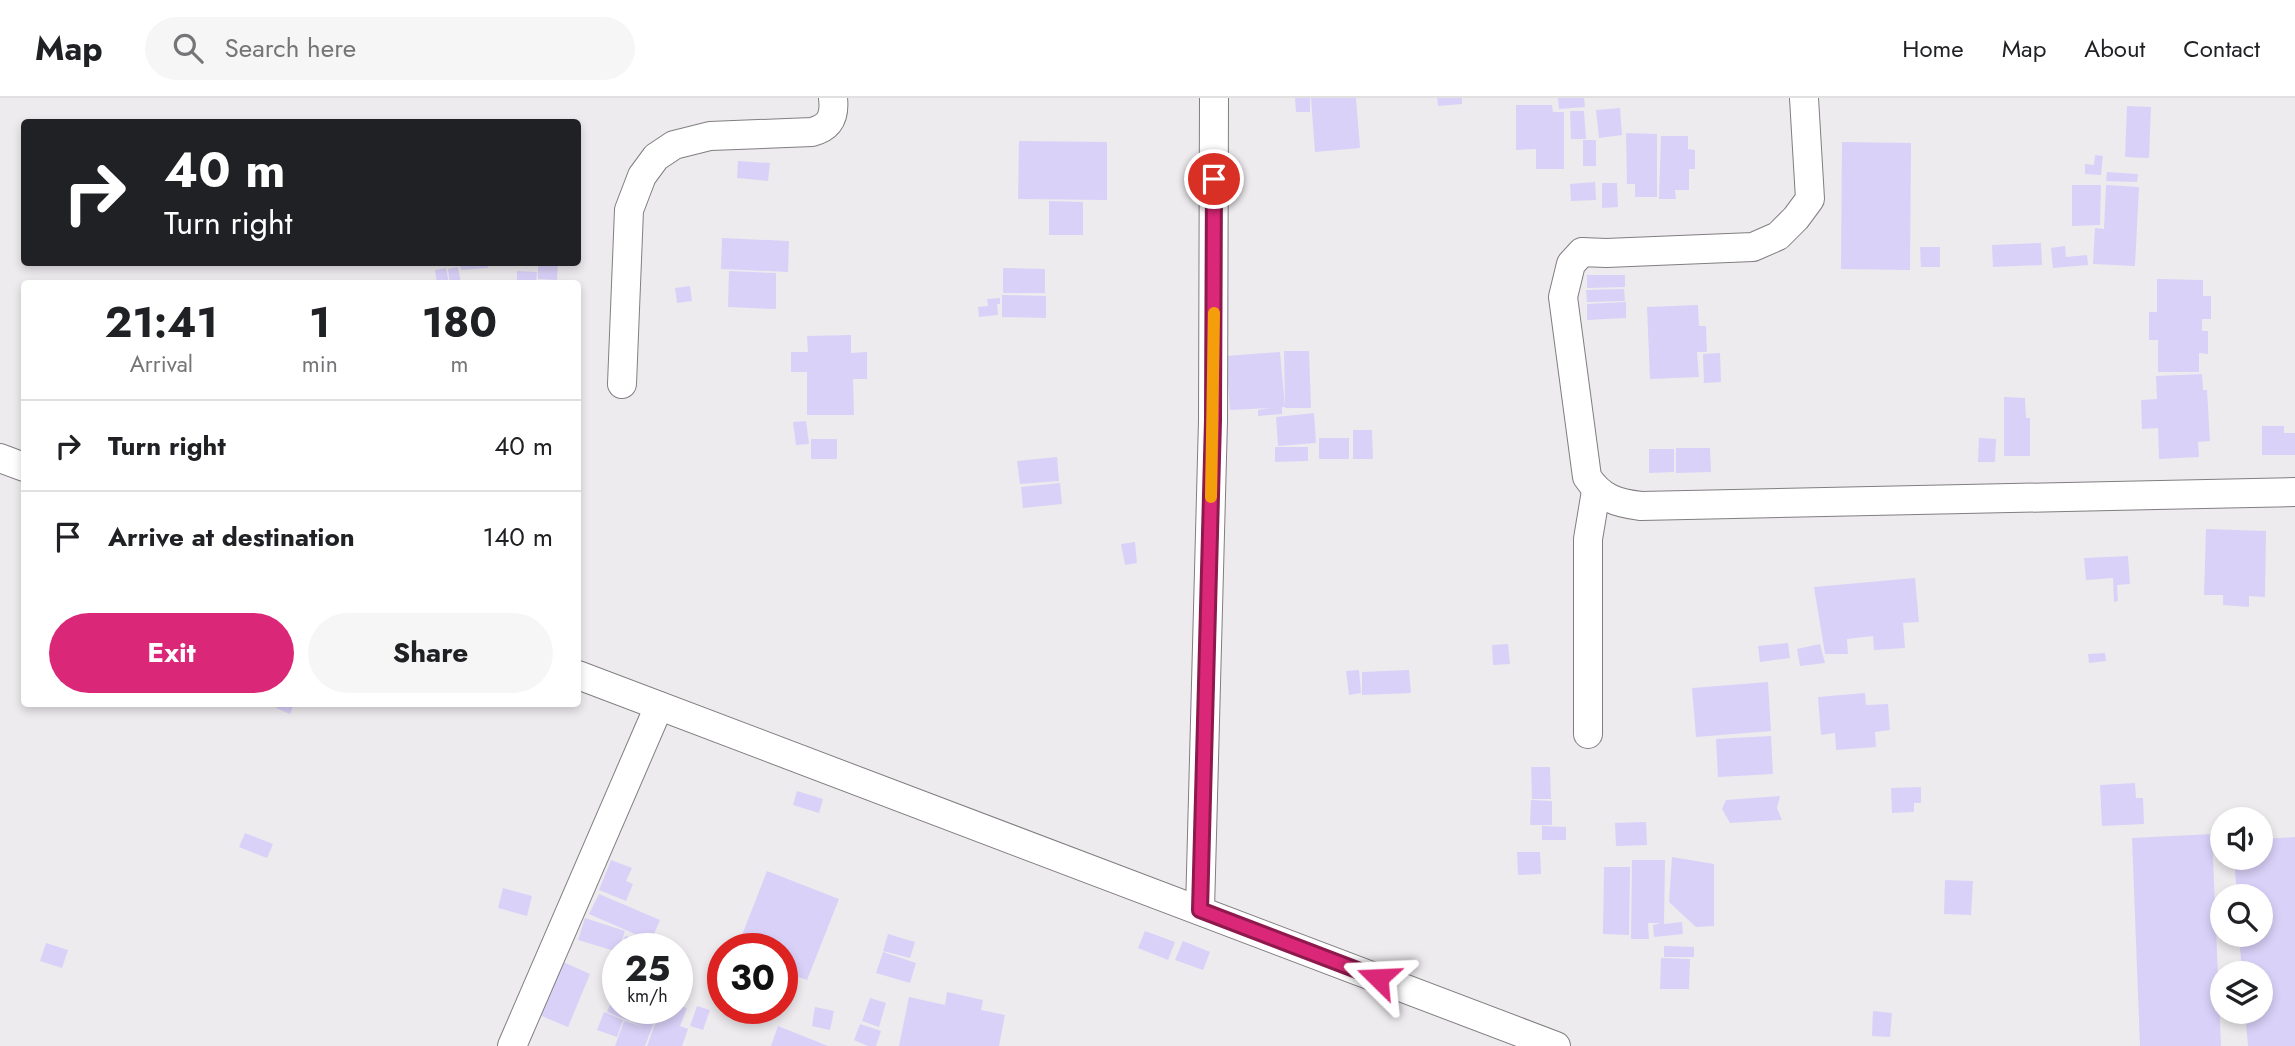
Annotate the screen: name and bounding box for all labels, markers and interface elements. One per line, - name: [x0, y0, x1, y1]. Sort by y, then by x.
- search box: [145, 17, 635, 80]
- text: Map: [35, 25, 103, 72]
- icon: search: [169, 29, 207, 67]
- text: Search here: [225, 29, 356, 67]
- text: Home: [1902, 31, 1964, 66]
- text: Map: [2002, 31, 2046, 66]
- text: About: [2084, 31, 2145, 66]
- text: Contact: [2183, 31, 2260, 66]
- text: 40 m: [164, 135, 286, 205]
- icon: right: [49, 147, 140, 238]
- pin: [1184, 149, 1244, 209]
- icon: arrive: [1195, 160, 1233, 198]
- text: Turn right: [164, 200, 293, 246]
- text: 21:41: [105, 292, 218, 353]
- text: 1: [309, 292, 331, 353]
- text: 180: [422, 292, 497, 353]
- text: Arrival: [130, 347, 193, 381]
- text: min: [302, 347, 338, 381]
- text: m: [450, 347, 468, 381]
- icon: right: [49, 427, 87, 465]
- text: Turn right: [108, 427, 226, 465]
- text: 40 m: [494, 427, 553, 465]
- icon: arrive: [49, 518, 87, 556]
- text: Arrive at destination: [108, 518, 355, 556]
- text: 140 m: [482, 518, 553, 556]
- button: Exit: [49, 613, 294, 693]
- button: Share: [308, 613, 553, 693]
- map controls: [2210, 807, 2273, 1024]
- button: sound: [2210, 807, 2273, 870]
- button: search: [2210, 884, 2273, 947]
- speed limit sign: 30: [707, 933, 798, 1024]
- position arrow: [1341, 941, 1415, 1015]
- text: 25: [625, 944, 670, 994]
- button: layers: [2210, 961, 2273, 1024]
- text: km/h: [627, 983, 668, 1009]

